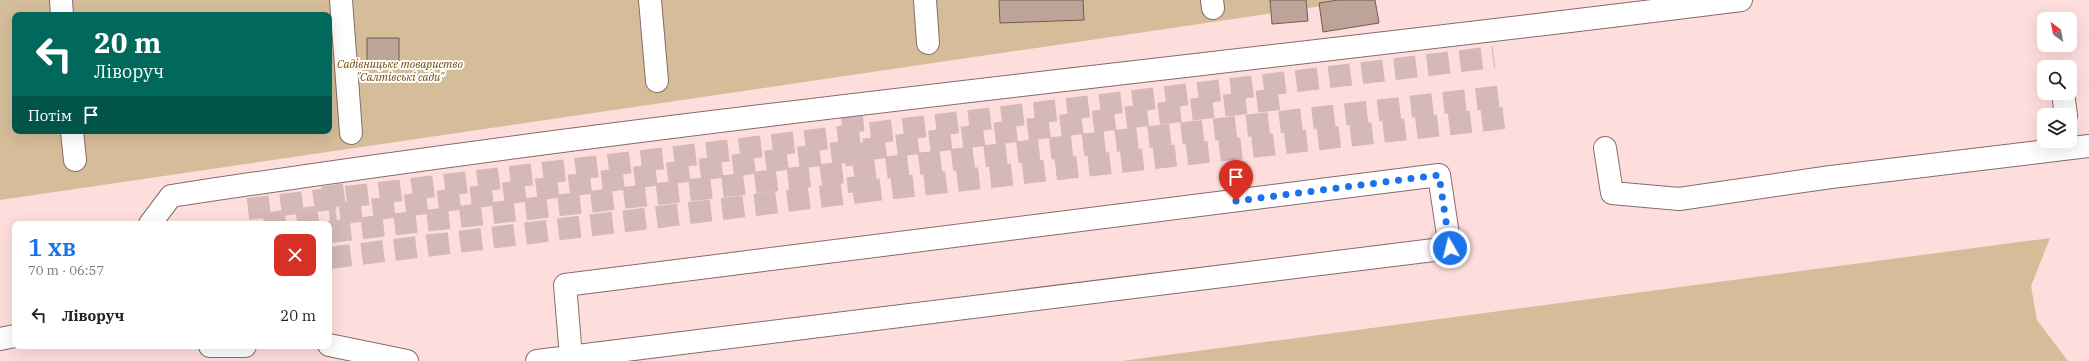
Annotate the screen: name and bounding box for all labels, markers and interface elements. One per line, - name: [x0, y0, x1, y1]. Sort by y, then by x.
- north arrow: [2037, 12, 2077, 52]
- map controls: [2037, 12, 2077, 148]
- text: 20 m: [94, 24, 161, 61]
- icon: left: [28, 28, 80, 80]
- park label: Садівницьке товариство "Салтівські сади": [337, 57, 464, 84]
- text: Ліворуч: [94, 60, 164, 83]
- button: search: [2037, 60, 2077, 100]
- icon: arrive: [80, 104, 102, 126]
- text: Потім: [28, 106, 72, 125]
- button: layers: [2037, 108, 2077, 148]
- pin: [1219, 160, 1253, 201]
- icon: arrive: [1225, 166, 1247, 188]
- position arrow: [1429, 227, 1471, 269]
- text: 1 хв: [28, 231, 76, 263]
- button: close: [274, 234, 316, 276]
- text: 70 m · 06:57: [28, 262, 104, 279]
- icon: left: [28, 304, 50, 326]
- text: Ліворуч: [62, 306, 124, 325]
- text: 20 m: [280, 306, 316, 325]

